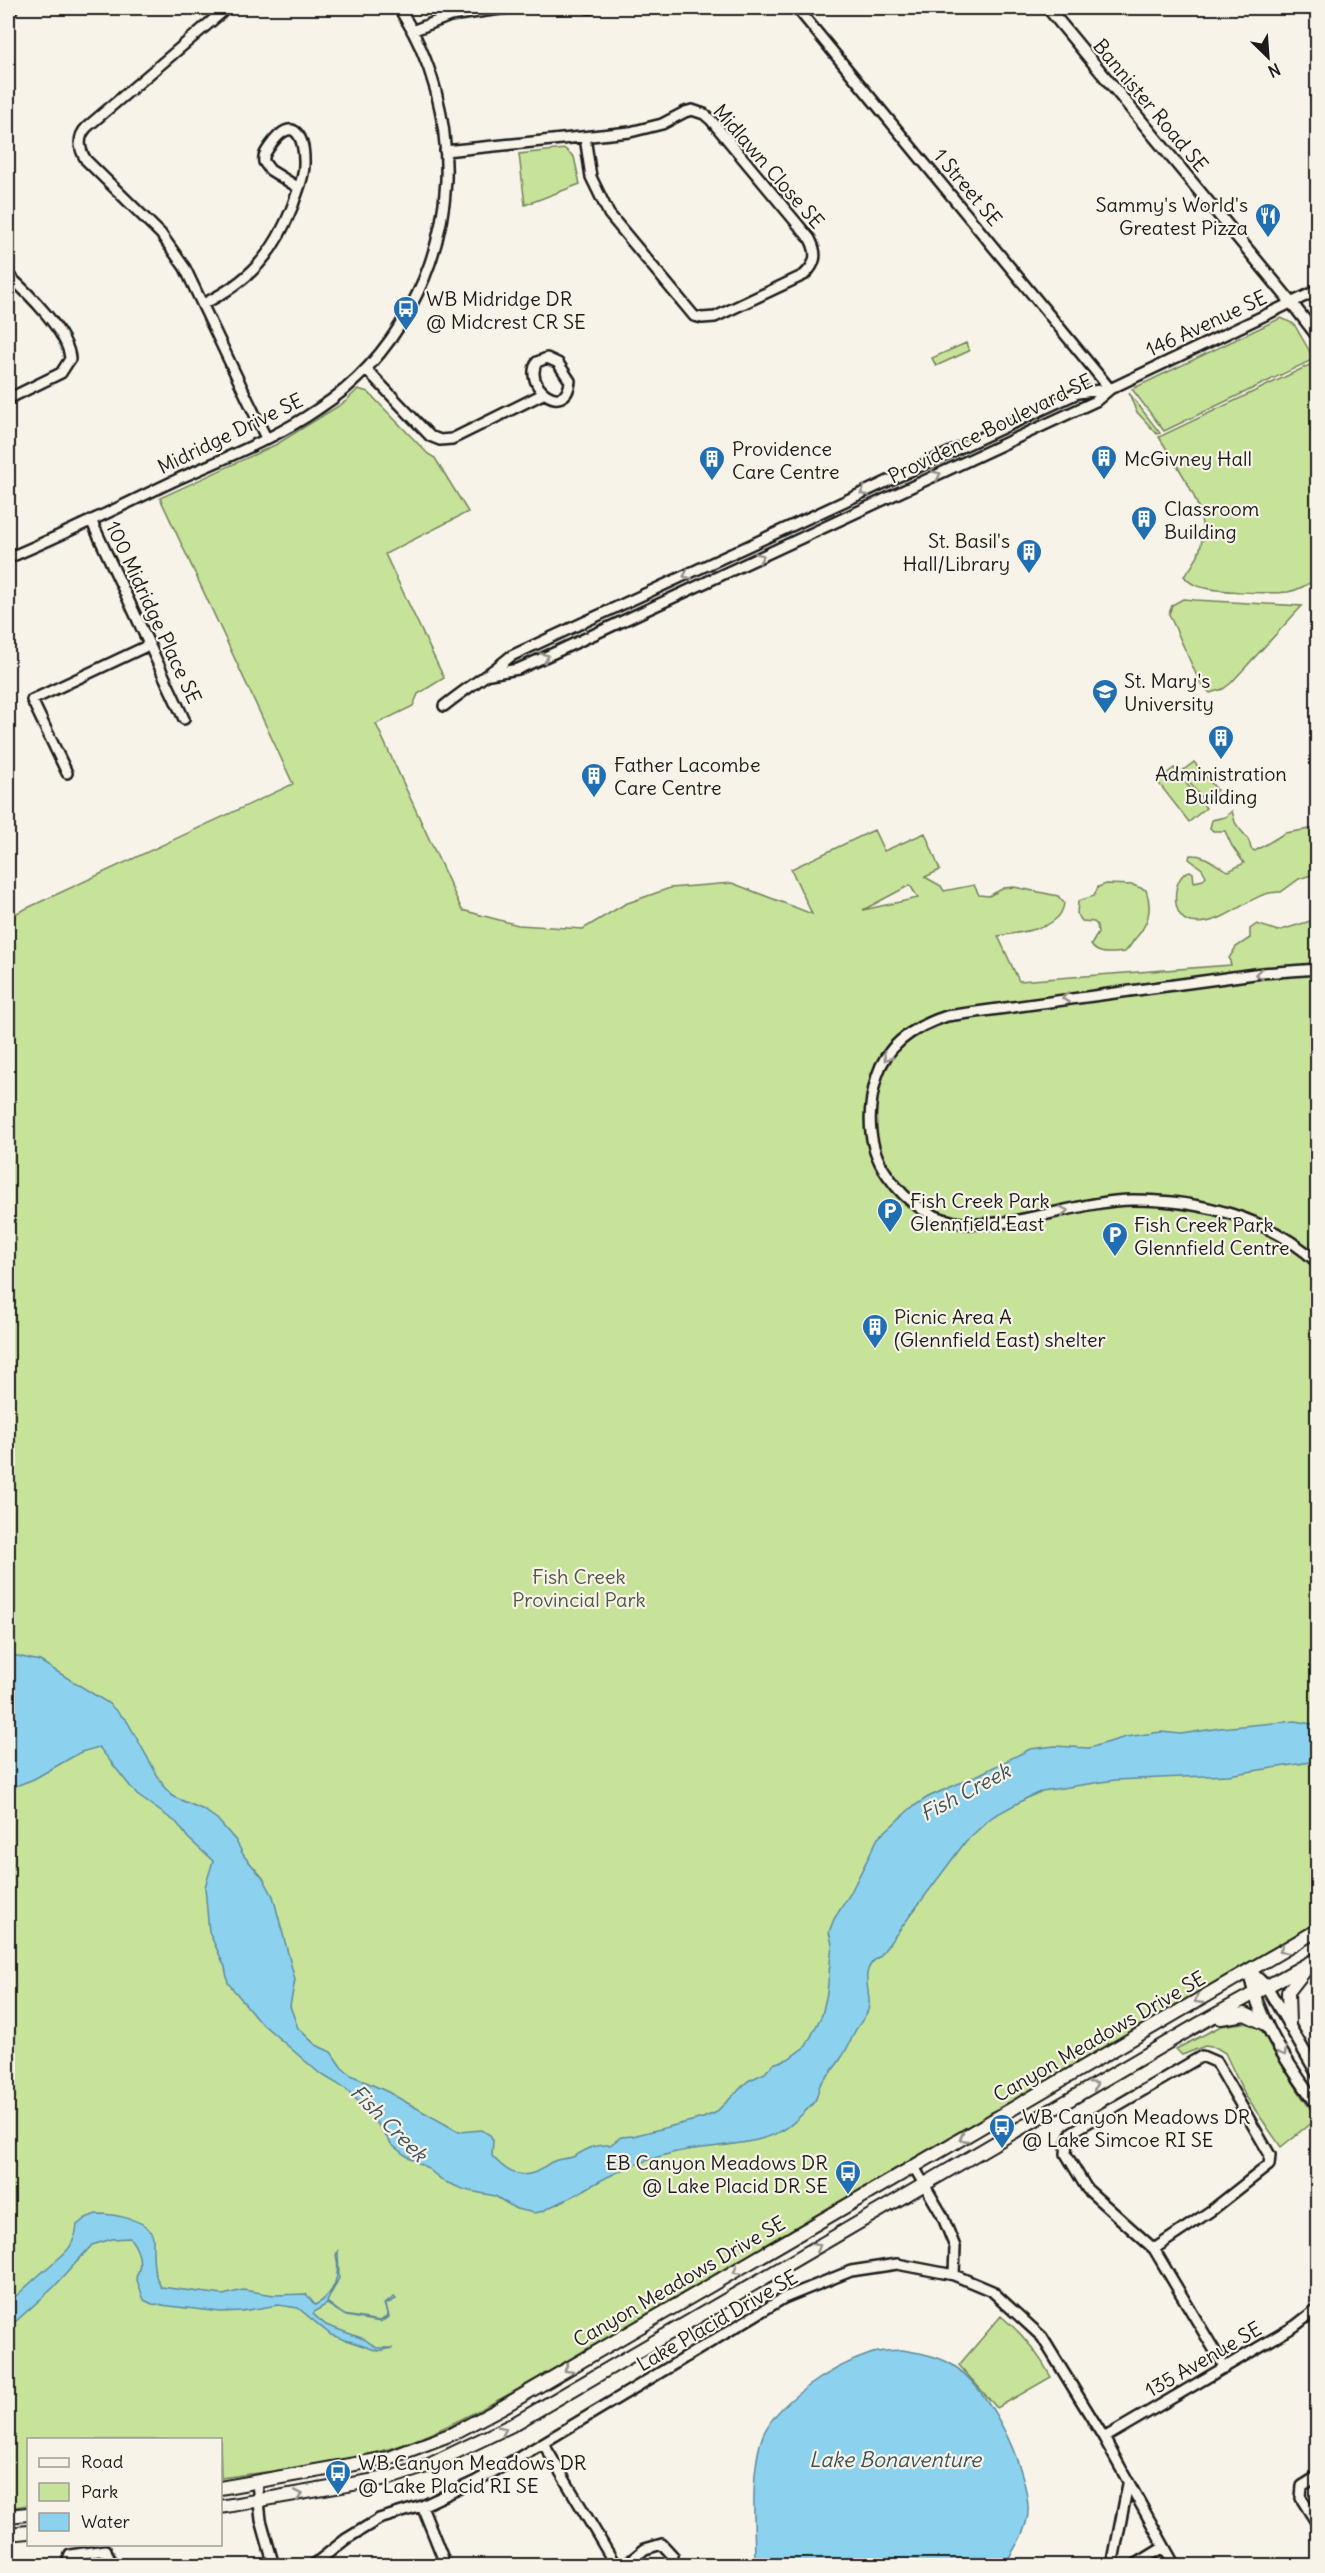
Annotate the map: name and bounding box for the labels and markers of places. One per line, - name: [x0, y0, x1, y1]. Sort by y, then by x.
- place label: Sammy's World's Greatest Pizza: [1095, 192, 1248, 240]
- restaurant icon: Sammy's World's Greatest Pizza: [1253, 201, 1283, 239]
- place label: WB Midridge DR @ Midcrest CR SE: [426, 286, 586, 334]
- bus stop icon: WB Midridge DR @ Midcrest CR SE: [391, 294, 421, 332]
- place label: Providence Care Centre: [732, 436, 839, 484]
- building icon: McGivney Hall: [1089, 443, 1119, 481]
- building icon: Providence Care Centre: [697, 444, 727, 482]
- place label: McGivney Hall: [1124, 446, 1252, 471]
- place label: Classroom Building: [1164, 496, 1259, 544]
- building icon: Classroom Building: [1129, 504, 1159, 542]
- place label: St. Basil's Hall/Library: [903, 528, 1010, 576]
- building icon: St. Basil's Hall/Library: [1014, 537, 1044, 575]
- place label: St. Mary's University: [1124, 668, 1214, 716]
- school or university icon: St. Mary's University: [1090, 677, 1120, 715]
- building icon: Administration Building: [1206, 723, 1236, 761]
- place label: Father Lacombe Care Centre: [614, 752, 760, 800]
- building icon: Father Lacombe Care Centre: [579, 761, 609, 799]
- place label: Administration Building: [1155, 761, 1287, 809]
- place label: Fish Creek Park Glennfield East: [910, 1188, 1050, 1236]
- parking icon: Fish Creek Park Glennfield East: [875, 1196, 905, 1234]
- place label: Fish Creek Park Glennfield Centre: [1134, 1212, 1289, 1260]
- parking icon: Fish Creek Park Glennfield Centre: [1100, 1220, 1130, 1258]
- place label: Picnic Area A (Glennfield East) shelter: [894, 1304, 1106, 1352]
- building icon: Picnic Area A (Glennfield East) shelter: [860, 1312, 890, 1350]
- place label: WB Canyon Meadows DR @ Lake Simcoe RI SE: [1022, 2104, 1251, 2152]
- bus stop icon: WB Canyon Meadows DR @ Lake Simcoe RI SE: [987, 2112, 1017, 2150]
- place label: EB Canyon Meadows DR @ Lake Placid DR SE: [606, 2150, 828, 2198]
- bus stop icon: EB Canyon Meadows DR @ Lake Placid DR SE: [833, 2158, 863, 2196]
- place label: WB Canyon Meadows DR @ Lake Placid RI SE: [358, 2450, 587, 2498]
- bus stop icon: WB Canyon Meadows DR @ Lake Placid RI SE: [323, 2458, 353, 2496]

